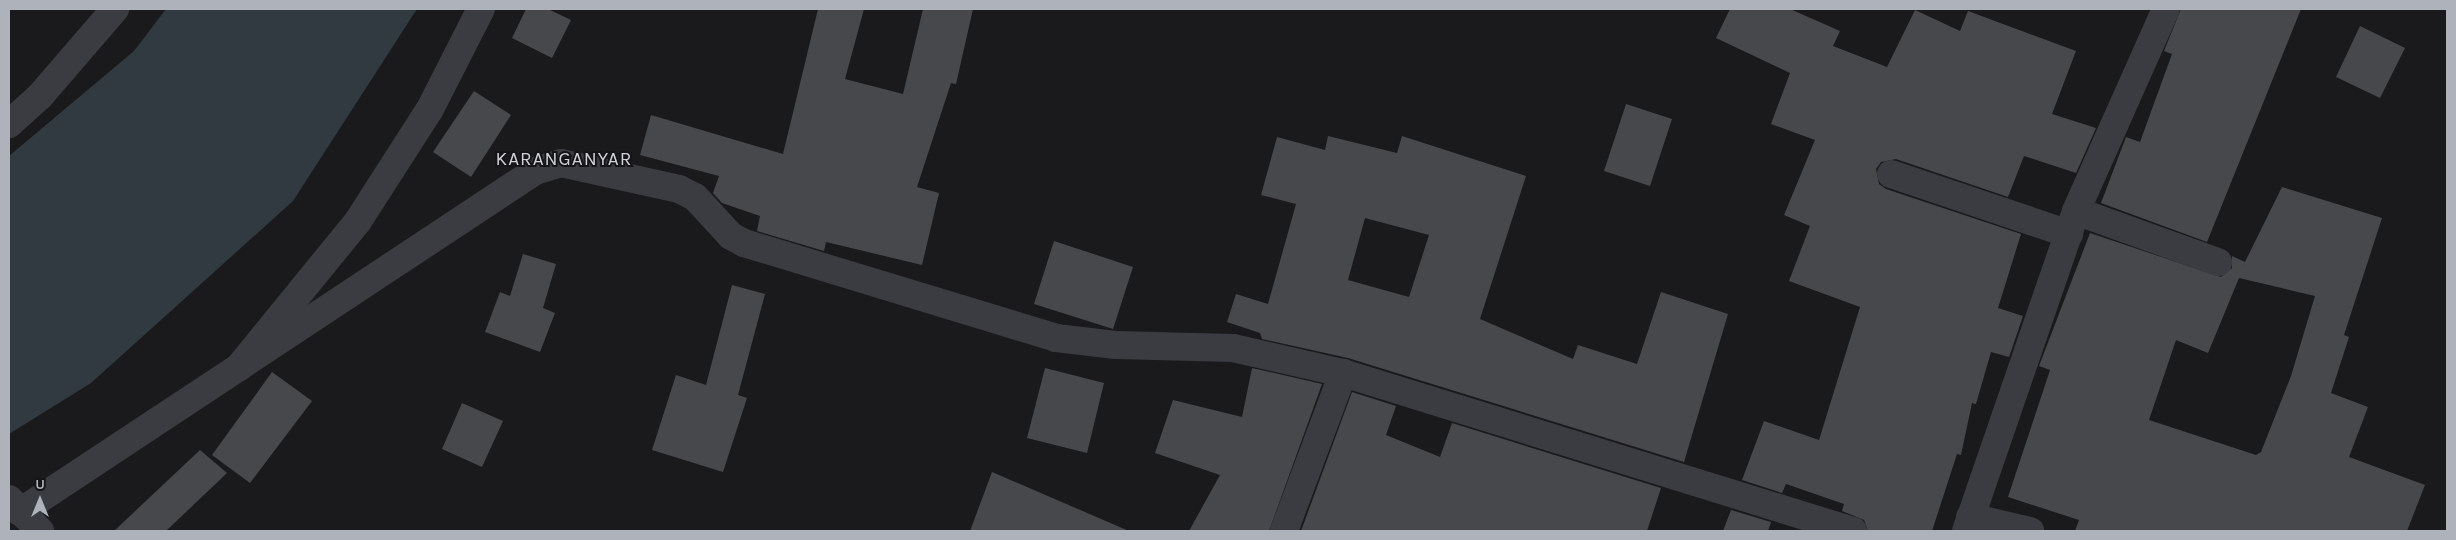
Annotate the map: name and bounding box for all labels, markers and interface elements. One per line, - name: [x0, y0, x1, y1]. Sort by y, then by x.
- district label: KARANGANYAR: [494, 149, 634, 171]
- north arrow: [15, 475, 65, 525]
- text: U: [35, 476, 45, 493]

